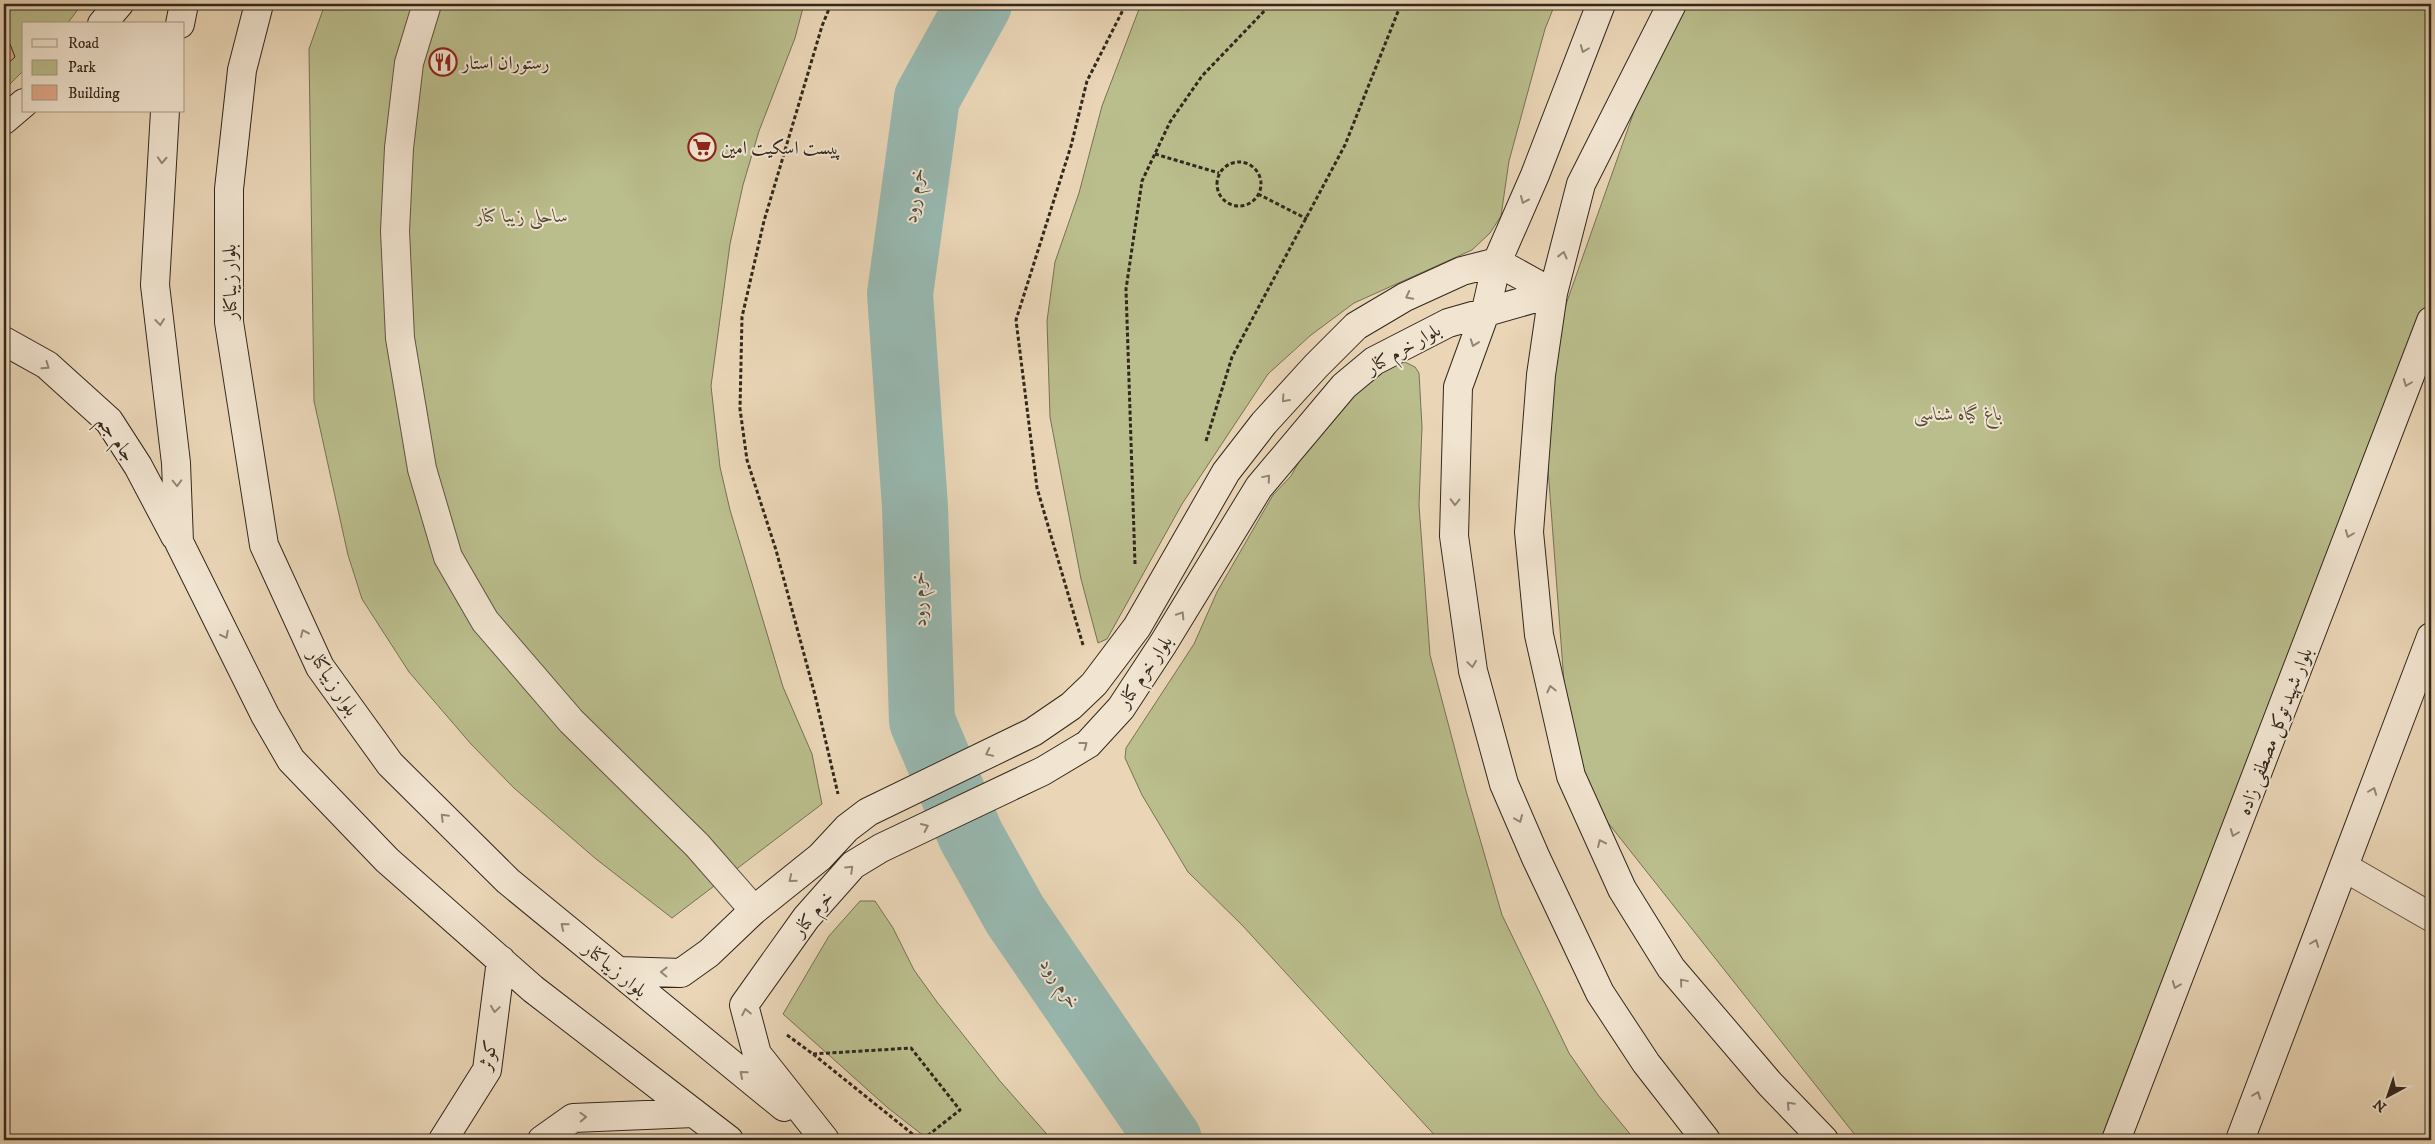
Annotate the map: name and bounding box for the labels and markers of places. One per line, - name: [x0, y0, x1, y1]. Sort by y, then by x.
- restaurant icon: رستوران استار: [428, 47, 458, 77]
- place label: رستوران استار: [460, 52, 550, 75]
- supermarket icon: پیست اسکیت امین: [687, 132, 717, 162]
- place label: پیست اسکیت امین: [721, 137, 841, 160]

